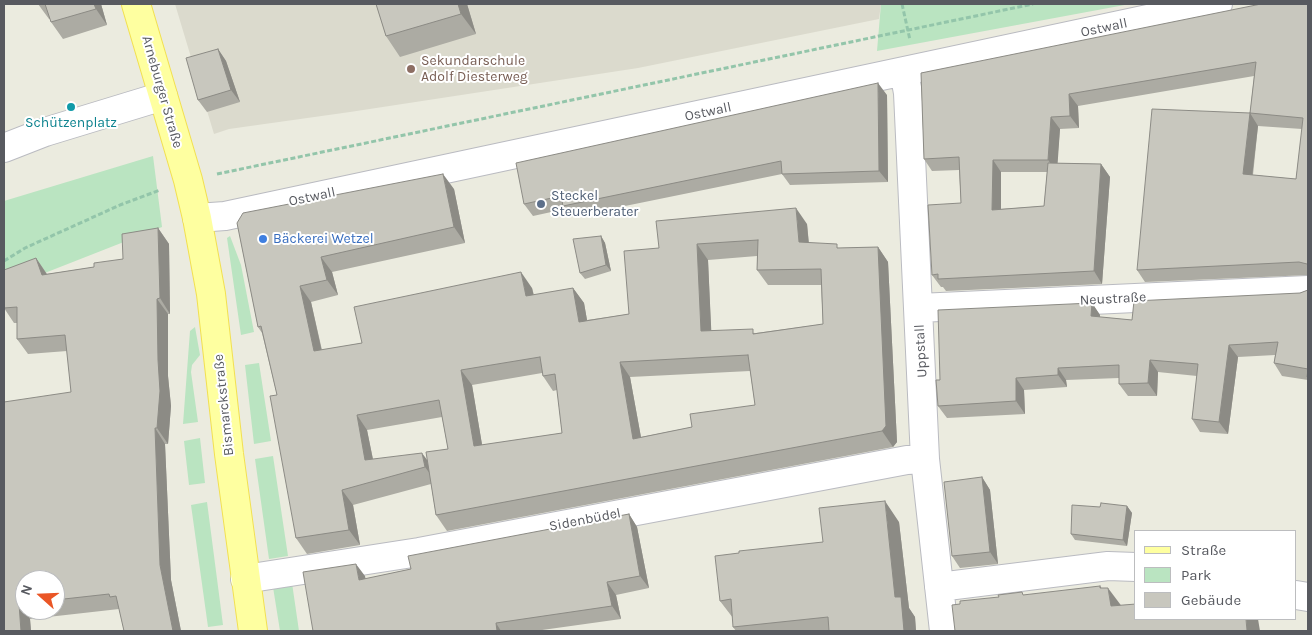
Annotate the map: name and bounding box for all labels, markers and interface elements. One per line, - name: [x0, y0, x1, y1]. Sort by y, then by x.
- street label: Ostwall: [1079, 15, 1129, 41]
- street label: Arneburger Straße: [138, 34, 186, 150]
- place label: Sekundarschule Adolf Diesterweg: [421, 53, 528, 85]
- marker: Sekundarschule Adolf Diesterweg: [405, 63, 417, 75]
- street label: Ostwall: [683, 99, 733, 125]
- marker: Schützenplatz: [65, 101, 77, 113]
- place label: Schützenplatz: [25, 115, 117, 131]
- street label: Ostwall: [287, 184, 337, 210]
- place label: Steckel Steuerberater: [551, 188, 638, 220]
- marker: Steckel Steuerberater: [535, 198, 547, 210]
- place label: Bäckerei Wetzel: [273, 231, 374, 247]
- marker: Bäckerei Wetzel: [257, 233, 269, 245]
- street label: Neustraße: [1079, 289, 1147, 309]
- street label: Uppstall: [911, 324, 931, 378]
- street label: Bismarckstraße: [210, 353, 238, 457]
- street label: Sidenbüdel: [548, 505, 622, 535]
- legend: [1134, 530, 1297, 620]
- text: Straße: [1181, 541, 1226, 559]
- text: Park: [1181, 566, 1211, 584]
- north arrow: [15, 570, 65, 620]
- text: N: [17, 582, 36, 598]
- text: Gebäude: [1181, 591, 1241, 609]

